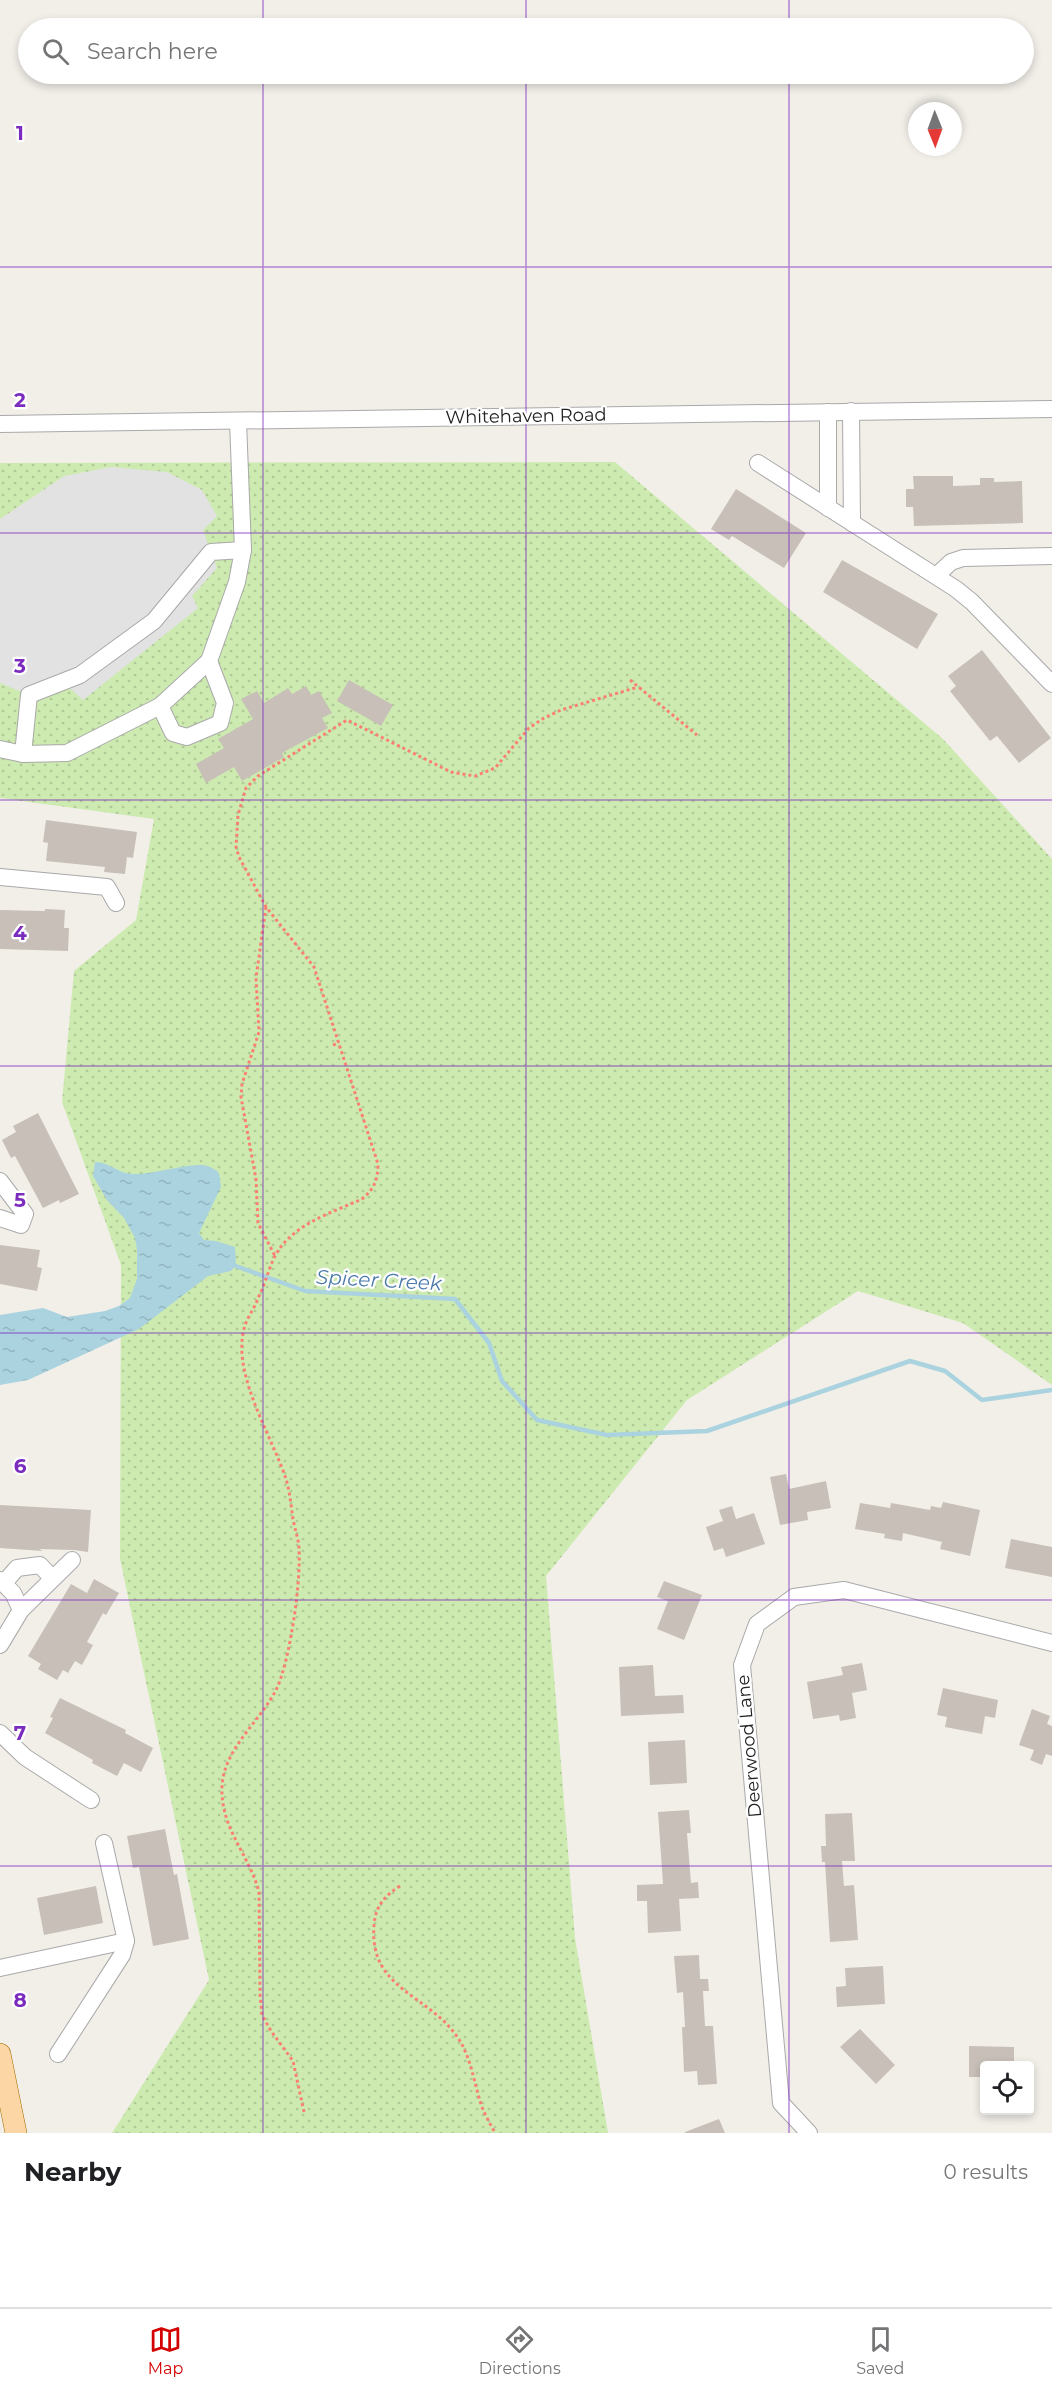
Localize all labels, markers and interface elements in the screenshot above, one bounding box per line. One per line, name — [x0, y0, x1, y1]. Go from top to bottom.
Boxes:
search box — [18, 18, 1034, 84]
icon: search — [39, 35, 72, 68]
text: Search here — [87, 38, 218, 65]
north arrow — [908, 102, 962, 156]
text: 1 — [16, 121, 24, 145]
text: 2 — [14, 388, 26, 412]
street label: Whitehaven Road — [445, 404, 607, 428]
text: 3 — [13, 654, 26, 678]
text: 4 — [13, 921, 27, 945]
text: 5 — [14, 1188, 26, 1212]
water label: Spicer Creek — [316, 1265, 444, 1295]
text: 6 — [14, 1454, 27, 1478]
street label: Deerwood Lane — [732, 1673, 766, 1818]
text: 7 — [14, 1721, 26, 1745]
text: 8 — [13, 1988, 27, 2012]
map controls — [980, 2061, 1034, 2115]
button: locate — [980, 2061, 1034, 2115]
text: Nearby — [24, 2156, 121, 2188]
text: 0 results — [943, 2160, 1028, 2184]
tab: Map — [148, 2323, 183, 2378]
tab: Directions — [479, 2323, 561, 2378]
tab: Saved — [856, 2323, 904, 2378]

